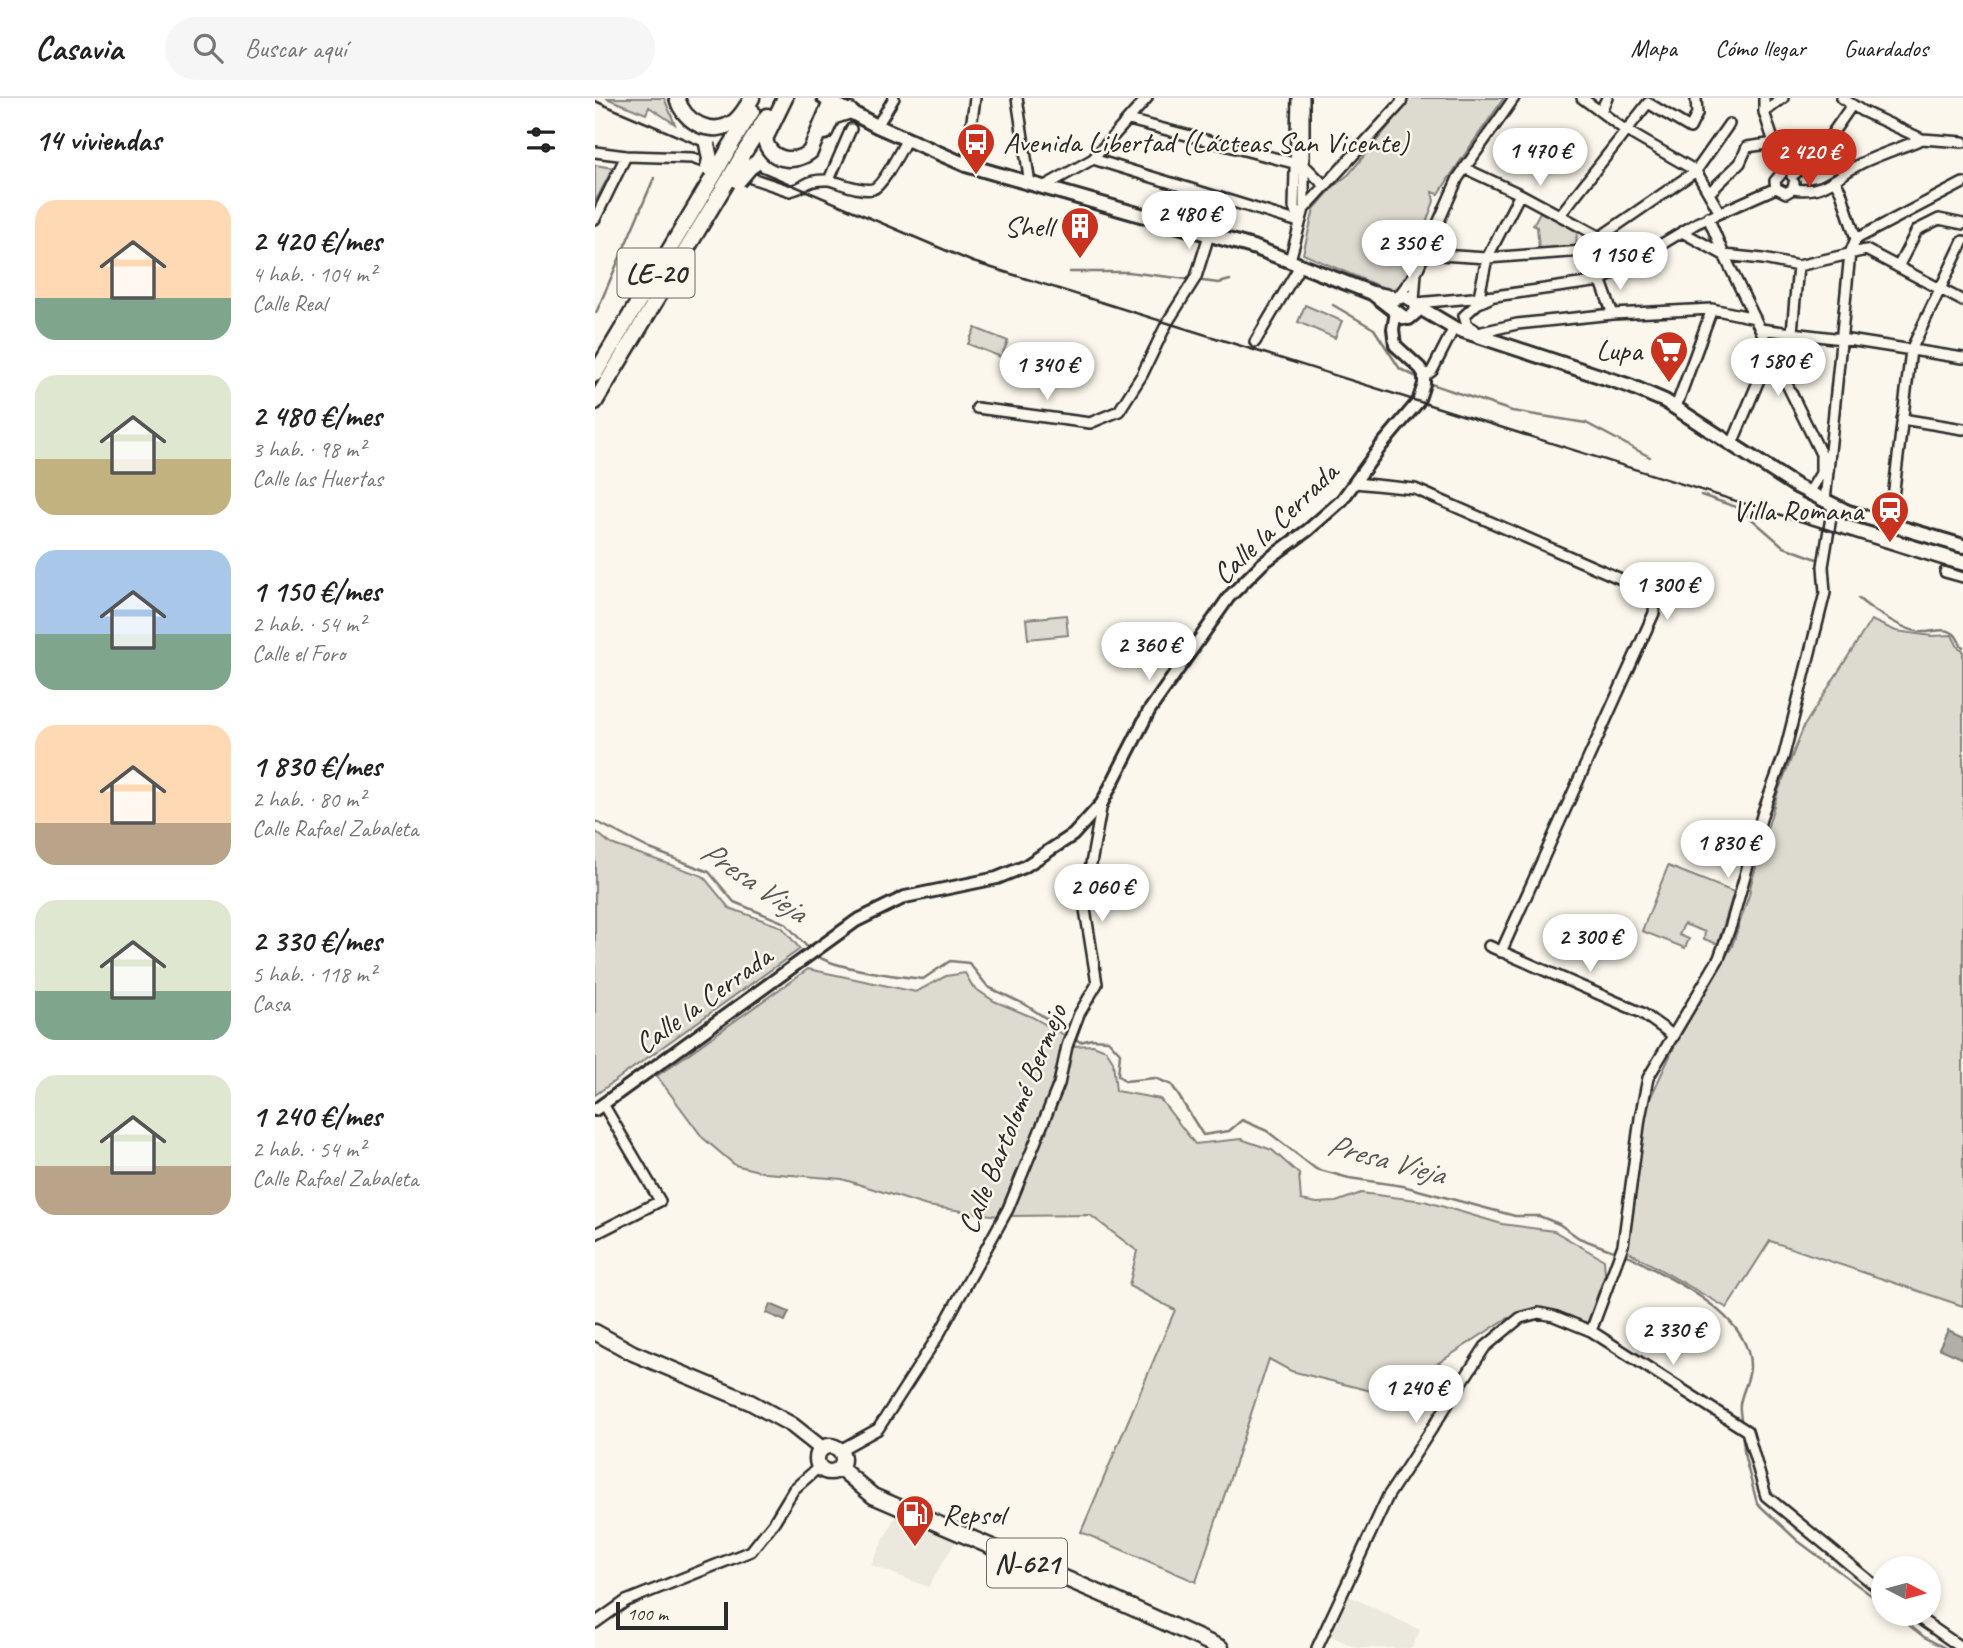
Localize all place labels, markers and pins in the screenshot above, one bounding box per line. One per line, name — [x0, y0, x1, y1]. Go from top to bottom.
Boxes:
bus stop icon: Avenida Libertad (Lácteas San Vicente) — [955, 121, 997, 176]
place label: Avenida Libertad (Lácteas San Vicente) — [1003, 123, 1411, 161]
pin: 1 470 € — [1475, 129, 1605, 188]
pin: 2 420 € — [1744, 130, 1874, 189]
pin: 2 480 € — [1124, 192, 1254, 251]
building icon: Shell — [1059, 205, 1101, 260]
place label: Shell — [1004, 207, 1058, 245]
pin: 2 350 € — [1344, 220, 1474, 280]
pin: 1 150 € — [1555, 232, 1685, 292]
supermarket icon: Lupa — [1648, 329, 1690, 384]
place label: Lupa — [1596, 331, 1644, 369]
pin: 1 580 € — [1713, 338, 1843, 398]
pin: 1 340 € — [982, 342, 1112, 402]
station icon: Villa Romana — [1869, 489, 1911, 544]
place label: Villa Romana — [1732, 491, 1865, 529]
pin: 1 300 € — [1602, 562, 1732, 622]
pin: 2 360 € — [1084, 622, 1214, 682]
pin: 1 830 € — [1663, 820, 1793, 880]
pin: 2 060 € — [1037, 864, 1167, 924]
pin: 2 300 € — [1525, 914, 1655, 974]
pin: 2 330 € — [1608, 1308, 1738, 1367]
pin: 1 240 € — [1351, 1366, 1481, 1425]
fuel station icon: Repsol — [894, 1493, 936, 1548]
place label: Repsol — [942, 1495, 1010, 1533]

